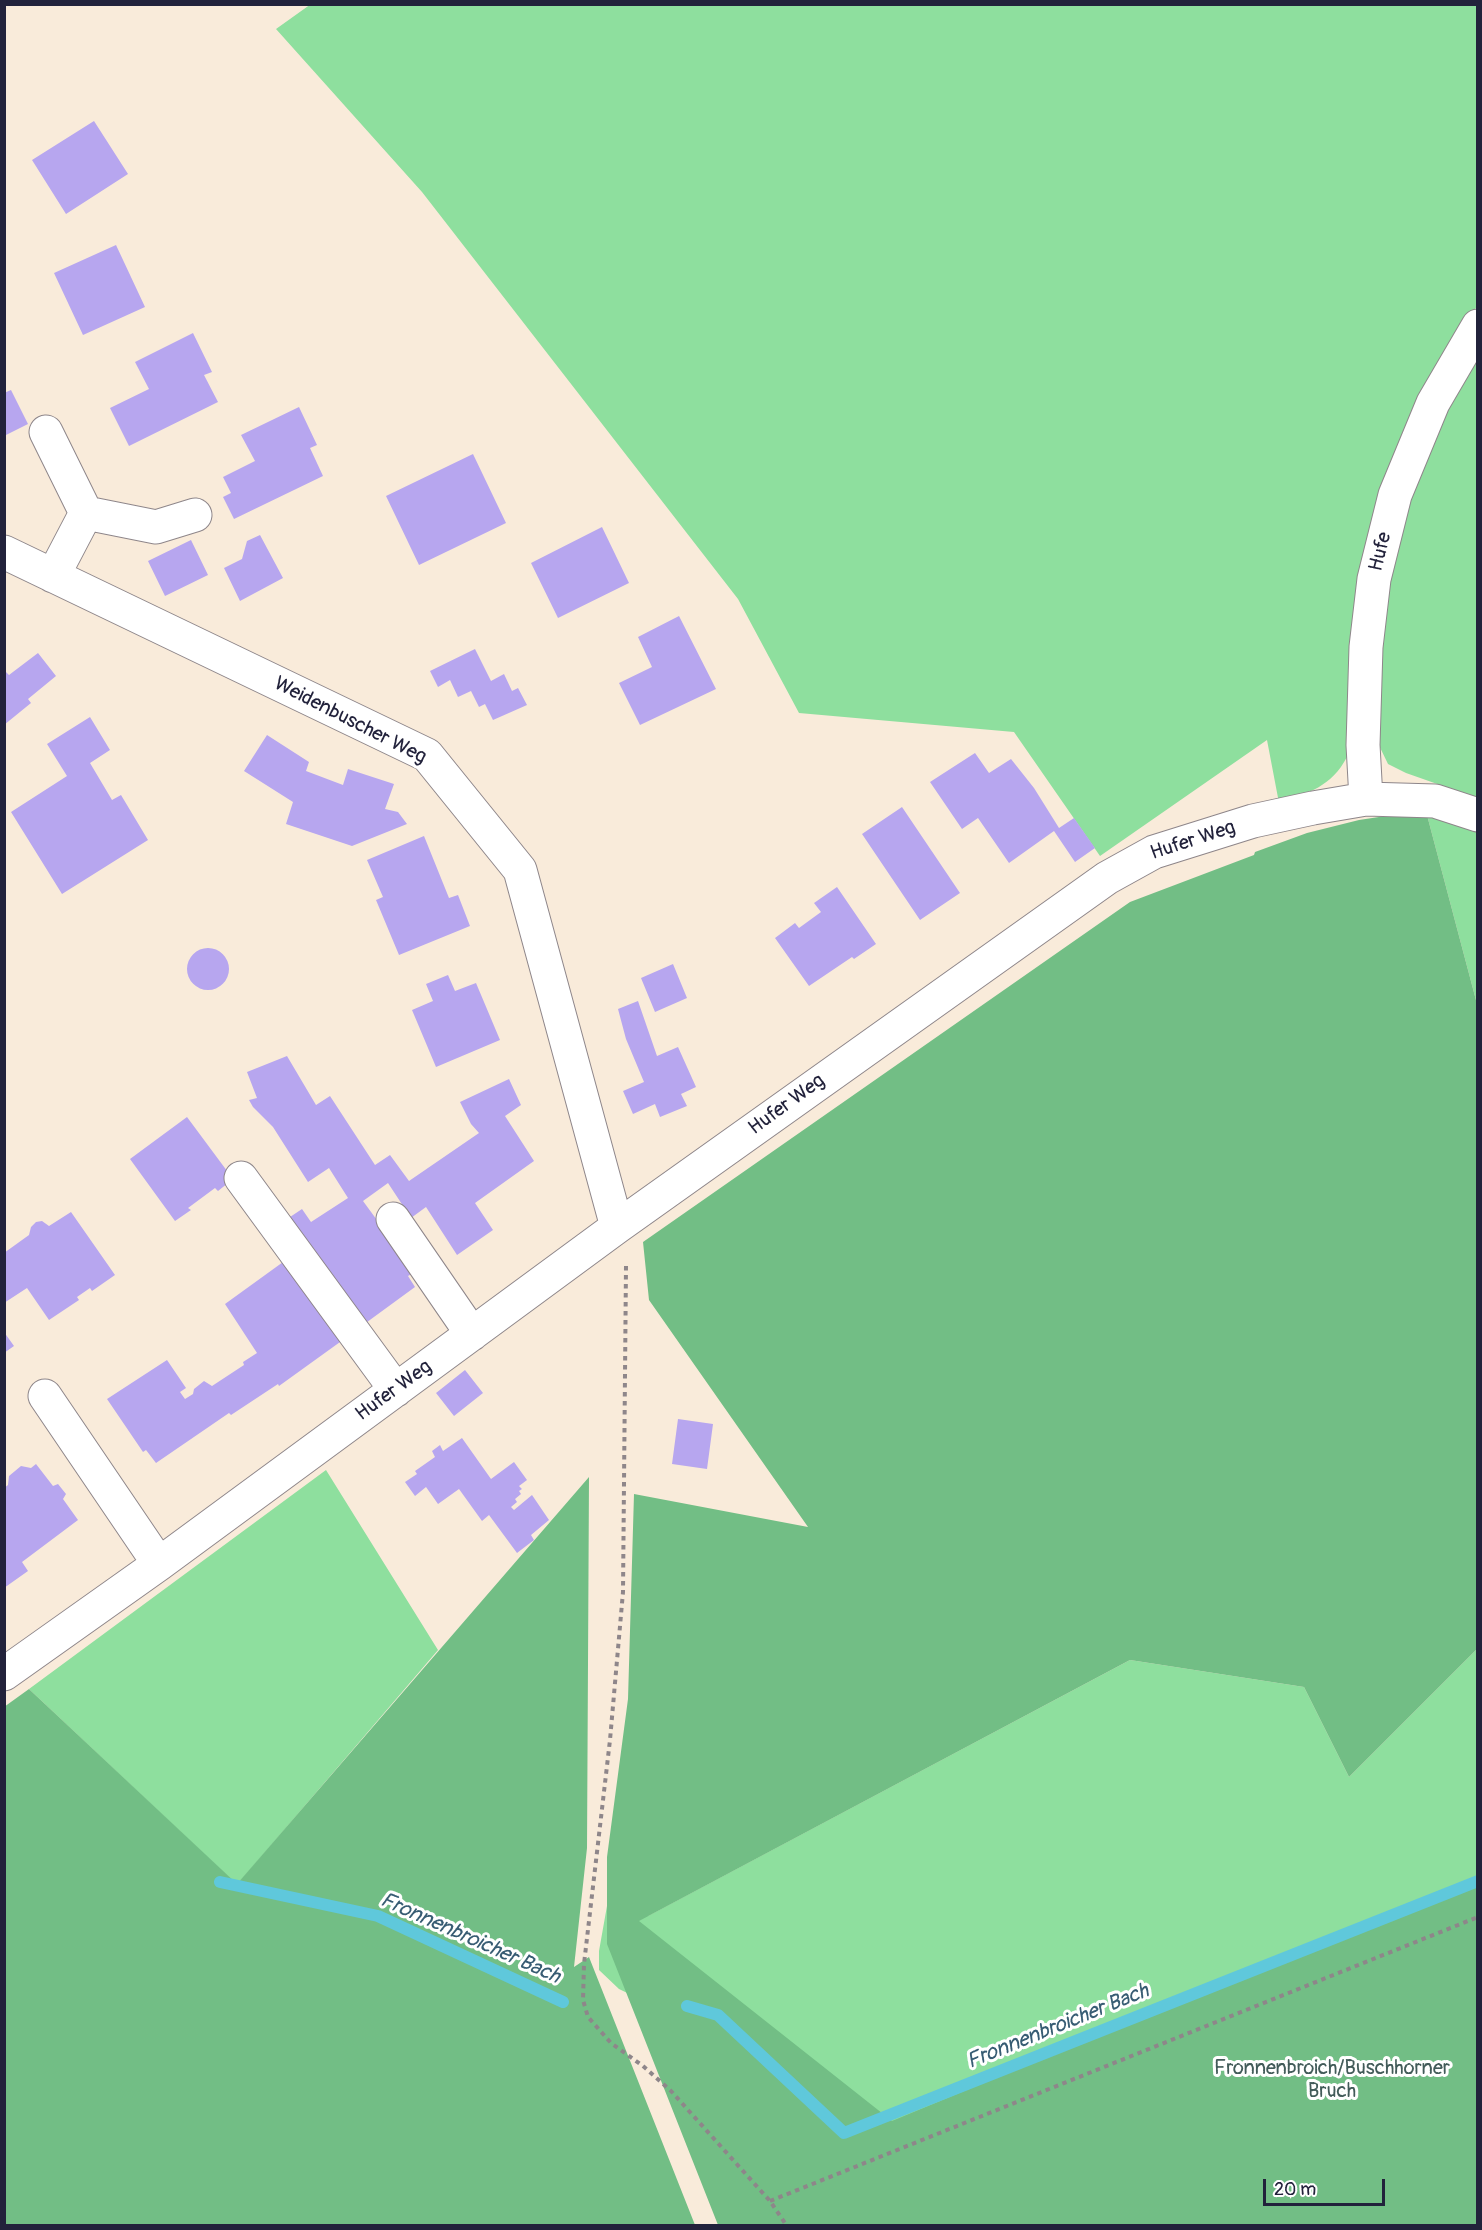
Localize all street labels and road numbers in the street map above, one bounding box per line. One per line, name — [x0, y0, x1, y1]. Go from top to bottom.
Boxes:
street label: Hufe — [1365, 530, 1397, 574]
street label: Weidenbuscher Weg — [270, 672, 430, 770]
street label: Hufer Weg — [1147, 816, 1239, 866]
street label: Hufer Weg — [744, 1069, 830, 1141]
street label: Hufer Weg — [351, 1355, 437, 1427]

